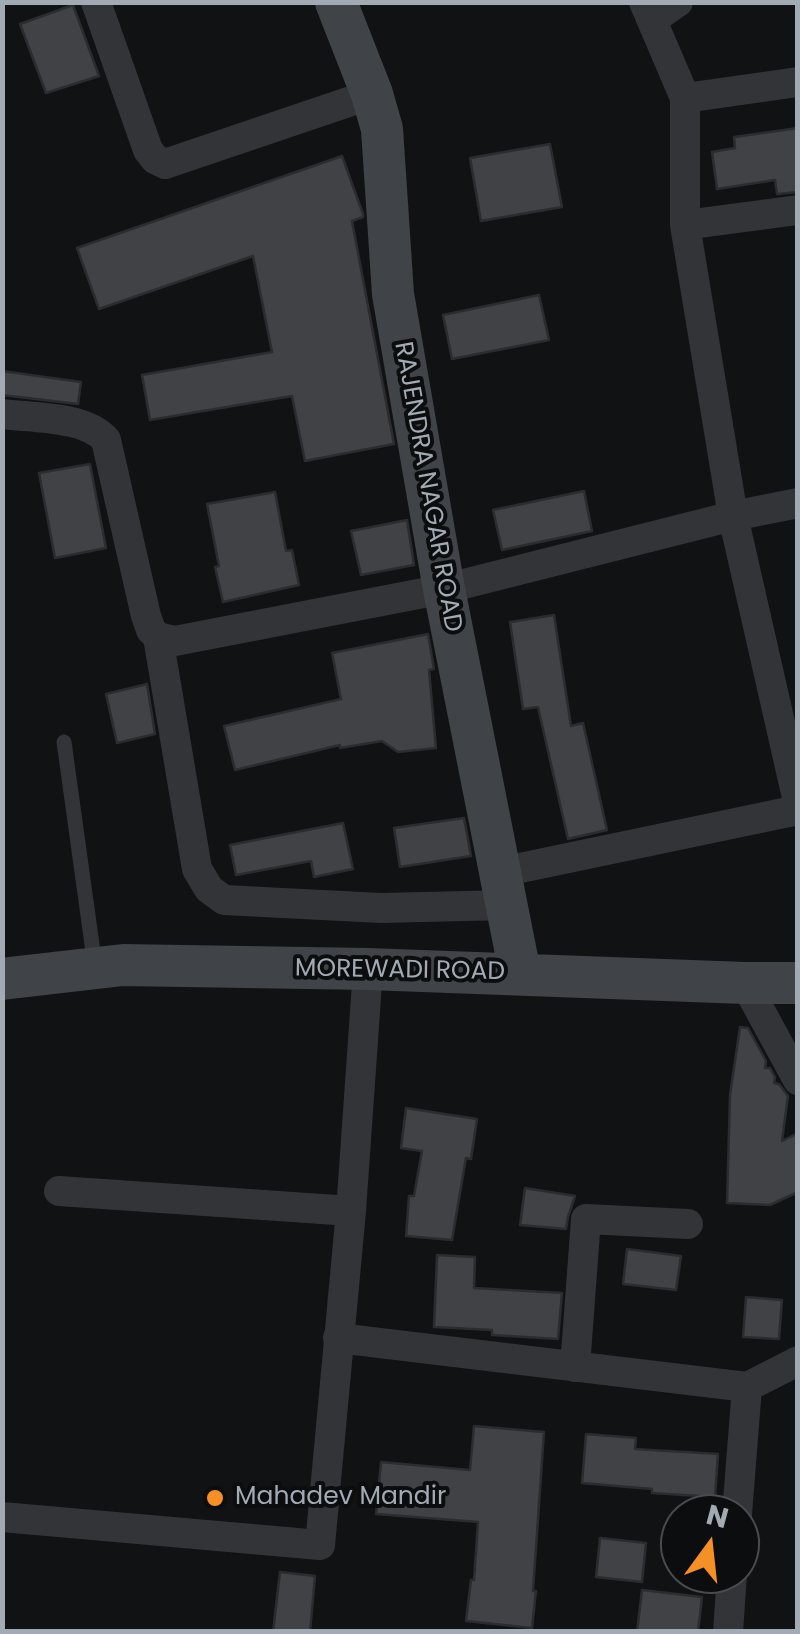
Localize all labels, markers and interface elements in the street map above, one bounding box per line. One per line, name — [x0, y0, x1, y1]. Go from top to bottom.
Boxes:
street label: RAJENDRA NAGAR ROAD — [387, 340, 467, 634]
street label: MOREWADI ROAD — [295, 954, 505, 988]
place label: Mahadev Mandir — [235, 1483, 446, 1513]
marker: Mahadev Mandir — [204, 1487, 226, 1509]
north arrow — [660, 1494, 760, 1594]
text: N — [702, 1495, 733, 1538]

